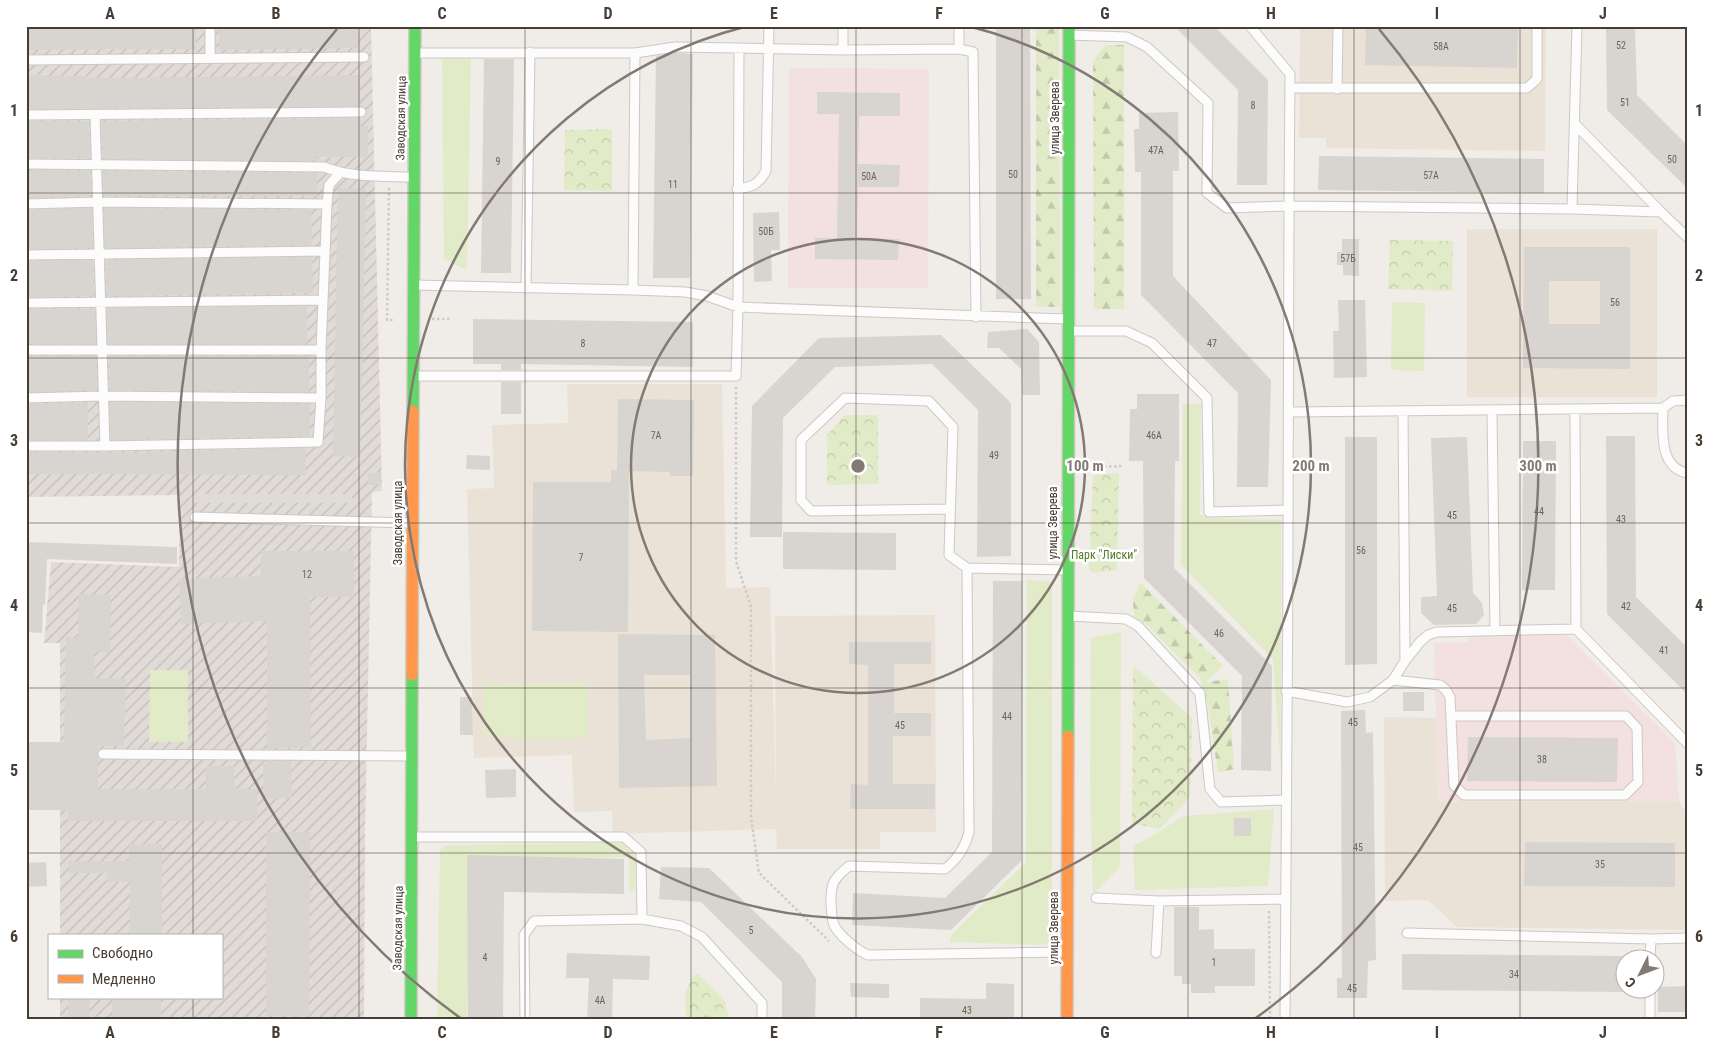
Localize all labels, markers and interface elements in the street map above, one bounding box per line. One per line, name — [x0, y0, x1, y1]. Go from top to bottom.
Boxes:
text: A — [105, 4, 115, 23]
text: B — [272, 4, 281, 23]
text: C — [437, 4, 447, 23]
text: D — [603, 4, 613, 23]
text: E — [770, 4, 778, 23]
text: F — [935, 4, 943, 23]
text: G — [1100, 4, 1110, 23]
text: H — [1266, 4, 1276, 23]
text: I — [1435, 4, 1439, 23]
text: J — [1599, 4, 1607, 23]
house number: 52 — [1616, 40, 1626, 51]
house number: 58А — [1433, 41, 1449, 52]
street label: Заводская улица — [393, 75, 409, 160]
street label: улица Зверева — [1048, 81, 1062, 155]
house number: 51 — [1620, 97, 1630, 108]
house number: 8 — [1251, 100, 1256, 111]
text: 1 — [10, 101, 18, 120]
text: 1 — [1695, 101, 1703, 120]
house number: 47А — [1148, 145, 1164, 156]
house number: 50 — [1667, 154, 1677, 165]
house number: 9 — [496, 156, 501, 167]
house number: 50 — [1008, 169, 1018, 180]
house number: 57А — [1423, 170, 1439, 181]
house number: 50А — [861, 171, 877, 182]
house number: 11 — [668, 179, 678, 190]
house number: 50Б — [758, 226, 774, 237]
house number: 57Б — [1340, 253, 1356, 264]
text: 2 — [10, 266, 18, 285]
text: 2 — [1695, 266, 1703, 285]
house number: 56 — [1610, 297, 1620, 308]
house number: 8 — [581, 338, 586, 349]
house number: 47 — [1207, 338, 1217, 349]
house number: 7А — [651, 430, 662, 441]
house number: 46А — [1146, 430, 1162, 441]
text: 3 — [10, 431, 18, 450]
text: 3 — [1695, 431, 1703, 450]
house number: 49 — [989, 450, 999, 461]
centre of rings — [849, 457, 867, 475]
text: 100 m — [1066, 457, 1104, 475]
text: 200 m — [1292, 457, 1330, 475]
text: 300 m — [1519, 457, 1557, 475]
street label: Заводская улица — [391, 480, 405, 565]
street label: улица Зверева — [1046, 486, 1060, 560]
house number: 44 — [1534, 506, 1544, 517]
house number: 45 — [1447, 510, 1457, 521]
house number: 43 — [1616, 514, 1626, 525]
house number: 56 — [1356, 545, 1366, 556]
park label: Парк "Лиски" — [1071, 548, 1137, 562]
house number: 7 — [579, 552, 584, 563]
house number: 12 — [302, 569, 312, 580]
text: 4 — [10, 596, 18, 615]
text: 4 — [1695, 596, 1703, 615]
house number: 42 — [1621, 601, 1631, 612]
house number: 45 — [1447, 603, 1457, 614]
house number: 46 — [1214, 628, 1224, 639]
house number: 41 — [1659, 645, 1669, 656]
house number: 44 — [1002, 711, 1012, 722]
house number: 45 — [1348, 717, 1358, 728]
house number: 45 — [895, 720, 905, 731]
house number: 38 — [1537, 754, 1547, 765]
text: 5 — [10, 761, 18, 780]
text: 5 — [1695, 761, 1703, 780]
house number: 45 — [1353, 842, 1363, 853]
house number: 35 — [1595, 859, 1605, 870]
street label: Заводская улица — [390, 885, 406, 970]
street label: улица Зверева — [1047, 891, 1061, 965]
house number: 5 — [749, 925, 754, 936]
text: 6 — [10, 927, 18, 946]
text: 6 — [1695, 927, 1703, 946]
legend — [48, 934, 222, 998]
text: Свободно — [92, 944, 153, 962]
north arrow — [1616, 948, 1666, 998]
house number: 4 — [483, 952, 488, 963]
house number: 1 — [1212, 957, 1216, 968]
house number: 34 — [1509, 969, 1519, 980]
text: Медленно — [92, 970, 156, 988]
text: С — [1622, 974, 1639, 991]
house number: 45 — [1347, 983, 1357, 994]
house number: 4А — [595, 995, 606, 1006]
house number: 43 — [962, 1005, 972, 1016]
text: A — [105, 1023, 115, 1042]
text: B — [272, 1023, 281, 1042]
text: C — [437, 1023, 447, 1042]
text: D — [603, 1023, 613, 1042]
text: E — [770, 1023, 778, 1042]
text: F — [935, 1023, 943, 1042]
text: G — [1100, 1023, 1110, 1042]
text: H — [1266, 1023, 1276, 1042]
text: I — [1435, 1023, 1439, 1042]
text: J — [1599, 1023, 1607, 1042]

